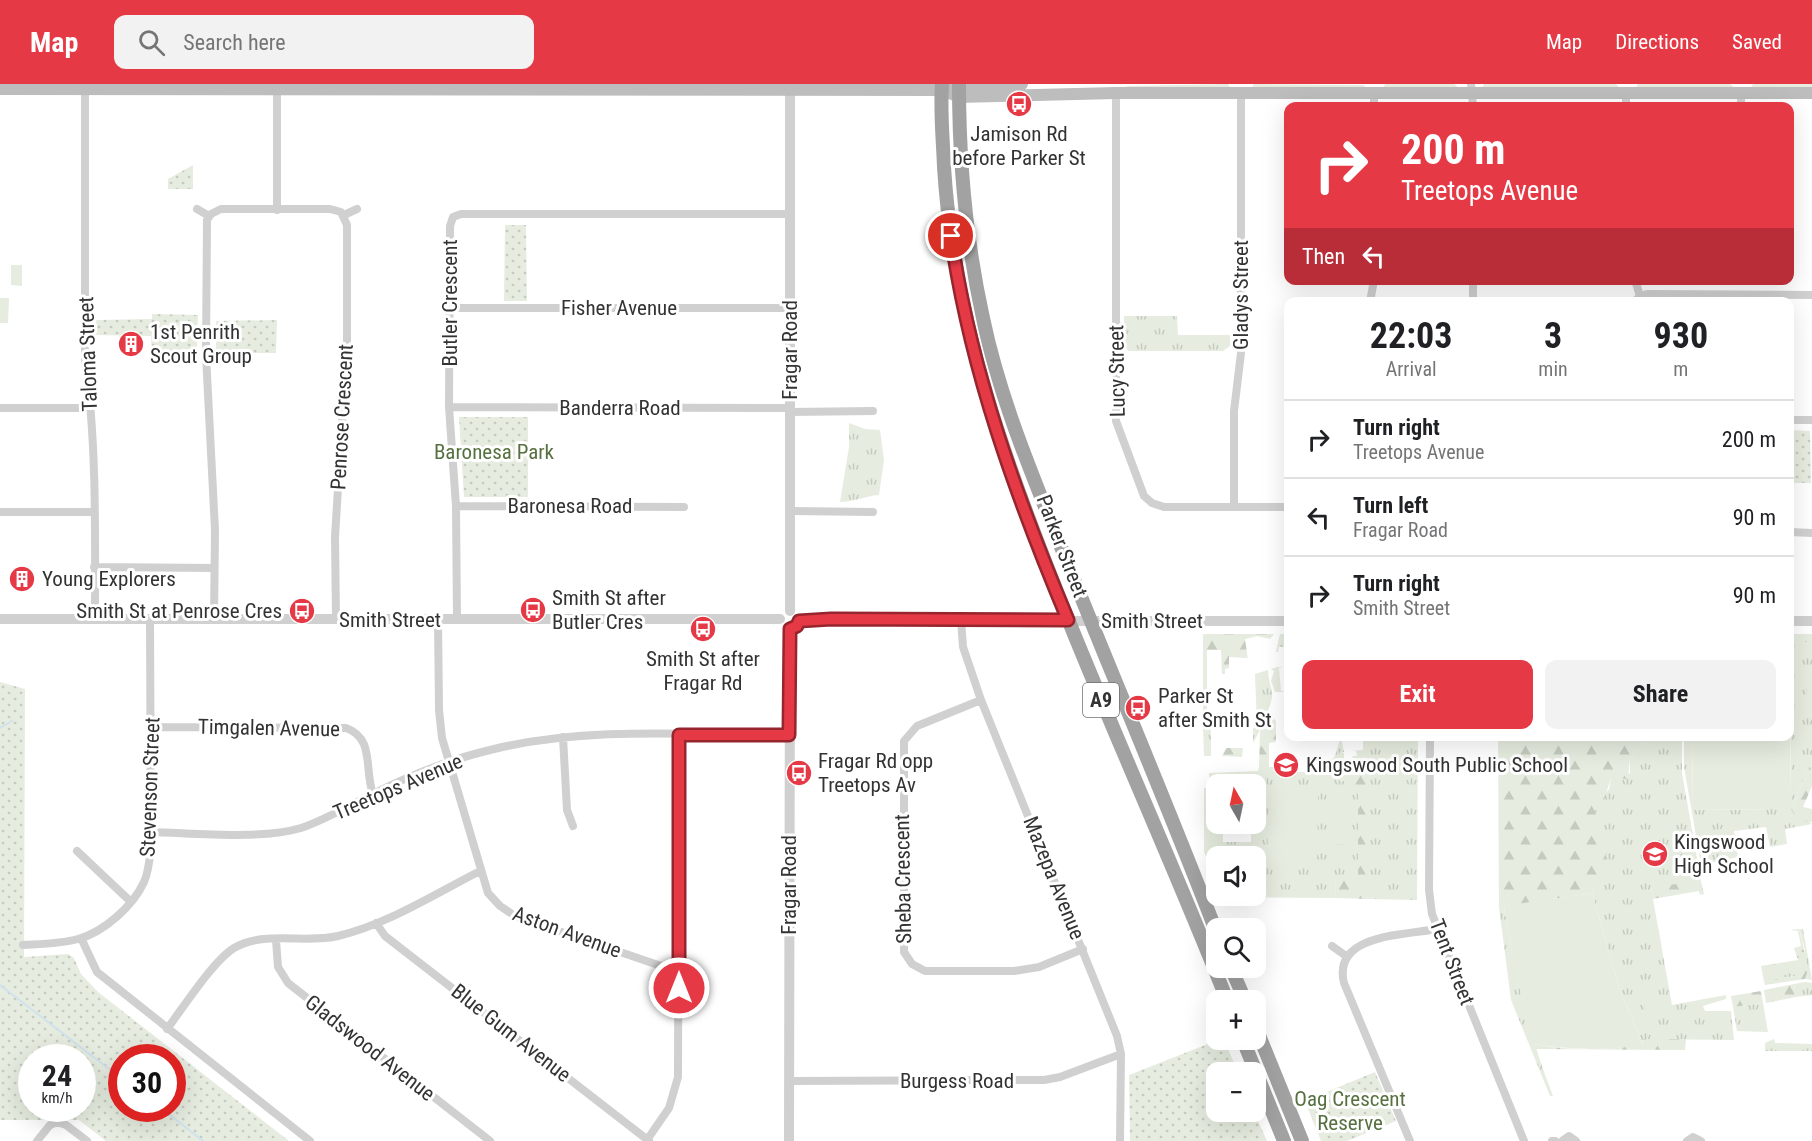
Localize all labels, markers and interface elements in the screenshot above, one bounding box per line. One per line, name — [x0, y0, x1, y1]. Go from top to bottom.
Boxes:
search box — [114, 15, 534, 69]
text: Map — [30, 26, 78, 59]
icon: search — [135, 26, 168, 59]
text: Search here — [183, 30, 286, 55]
text: Map — [1546, 30, 1582, 54]
text: Directions — [1615, 30, 1699, 54]
text: Saved — [1732, 30, 1782, 54]
bus stop icon: Jamison Rd before Parker St — [1004, 89, 1034, 119]
place label: Jamison Rd before Parker St — [952, 122, 1086, 170]
text: 200 m — [1401, 125, 1506, 174]
icon: right — [1302, 126, 1380, 204]
text: Treetops Avenue — [1401, 175, 1578, 207]
pin — [925, 210, 976, 261]
icon: arrive — [934, 219, 967, 252]
street label: Butler Crescent — [438, 239, 462, 367]
street label: Gladys Street — [1229, 240, 1253, 350]
icon: left — [1357, 240, 1390, 273]
text: Then — [1302, 244, 1345, 269]
street label: Taloma Street — [74, 296, 102, 412]
street label: Fisher Avenue — [561, 296, 677, 320]
street label: Fragar Road — [778, 300, 802, 400]
text: 22:03 — [1370, 315, 1452, 357]
text: 3 — [1544, 315, 1562, 357]
text: 930 — [1654, 315, 1708, 357]
place label: 1st Penrith Scout Group — [150, 320, 252, 368]
street label: Lucy Street — [1104, 325, 1130, 417]
building icon: 1st Penrith Scout Group — [116, 329, 146, 359]
street label: Penrose Crescent — [326, 343, 358, 491]
text: Arrival — [1386, 357, 1437, 381]
text: min — [1538, 357, 1568, 381]
text: m — [1673, 357, 1688, 381]
street label: Banderra Road — [559, 396, 681, 420]
text: Turn right — [1353, 415, 1440, 440]
icon: right — [1302, 423, 1335, 456]
text: 200 m — [1722, 427, 1776, 452]
park label: Baronesa Park — [434, 440, 555, 464]
text: Treetops Avenue — [1353, 440, 1484, 464]
street label: Parker Street — [1032, 492, 1092, 600]
text: Turn left — [1353, 493, 1428, 518]
street label: Baronesa Road — [508, 494, 632, 518]
icon: left — [1302, 501, 1335, 534]
text: 90 m — [1733, 505, 1776, 530]
text: Fragar Road — [1353, 518, 1448, 542]
building icon: Young Explorers — [7, 564, 37, 594]
place label: Young Explorers — [42, 567, 176, 591]
text: Turn right — [1353, 571, 1440, 596]
icon: right — [1302, 579, 1335, 612]
text: 90 m — [1733, 583, 1776, 608]
place label: Smith St after Butler Cres — [552, 586, 666, 634]
bus stop icon: Smith St after Butler Cres — [518, 595, 548, 625]
bus stop icon: Smith St at Penrose Cres — [287, 596, 317, 626]
text: Smith Street — [1353, 596, 1450, 620]
place label: Smith St at Penrose Cres — [76, 599, 282, 623]
street label: Smith Street — [339, 608, 441, 632]
street label: Smith Street — [1101, 609, 1203, 633]
bus stop icon: Smith St after Fragar Rd — [688, 614, 718, 644]
place label: Smith St after Fragar Rd — [646, 647, 760, 695]
button: Exit — [1302, 660, 1533, 729]
button: Share — [1545, 660, 1776, 729]
road number: A9 — [1083, 683, 1119, 717]
place label: Parker St after Smith St — [1158, 684, 1272, 732]
bus stop icon: Parker St after Smith St — [1123, 693, 1153, 723]
street label: Timgalen Avenue — [198, 715, 340, 741]
street label: Stevenson Street — [136, 717, 164, 857]
street label: Treetops Avenue — [330, 749, 466, 825]
place label: Fragar Rd opp Treetops Av — [818, 749, 933, 797]
school or university icon: Kingswood South Public School — [1271, 750, 1301, 780]
place label: Kingswood South Public School — [1306, 753, 1568, 777]
bus stop icon: Fragar Rd opp Treetops Av — [784, 758, 814, 788]
north arrow — [1206, 774, 1266, 834]
map controls — [1206, 774, 1266, 1122]
street label: Mazepa Avenue — [1018, 813, 1090, 943]
street label: Sheba Crescent — [890, 814, 916, 944]
place label: Kingswood High School — [1674, 830, 1774, 878]
street label: Fragar Road — [777, 835, 801, 935]
school or university icon: Kingswood High School — [1640, 839, 1670, 869]
button: sound — [1206, 846, 1266, 906]
street label: Aston Avenue — [509, 901, 625, 963]
street label: Tent Street — [1425, 916, 1479, 1008]
button: search — [1206, 918, 1266, 978]
position arrow — [647, 956, 711, 1020]
street label: Blue Gum Avenue — [447, 979, 576, 1087]
street label: Gladswood Avenue — [300, 990, 440, 1106]
button: + — [1206, 990, 1266, 1050]
speed limit sign: 30 — [108, 1044, 186, 1122]
text: 24 — [42, 1058, 72, 1093]
button: − — [1206, 1062, 1266, 1122]
street label: Burgess Road — [900, 1069, 1014, 1093]
park label: Oag Crescent Reserve — [1294, 1087, 1406, 1135]
text: km/h — [42, 1089, 72, 1107]

